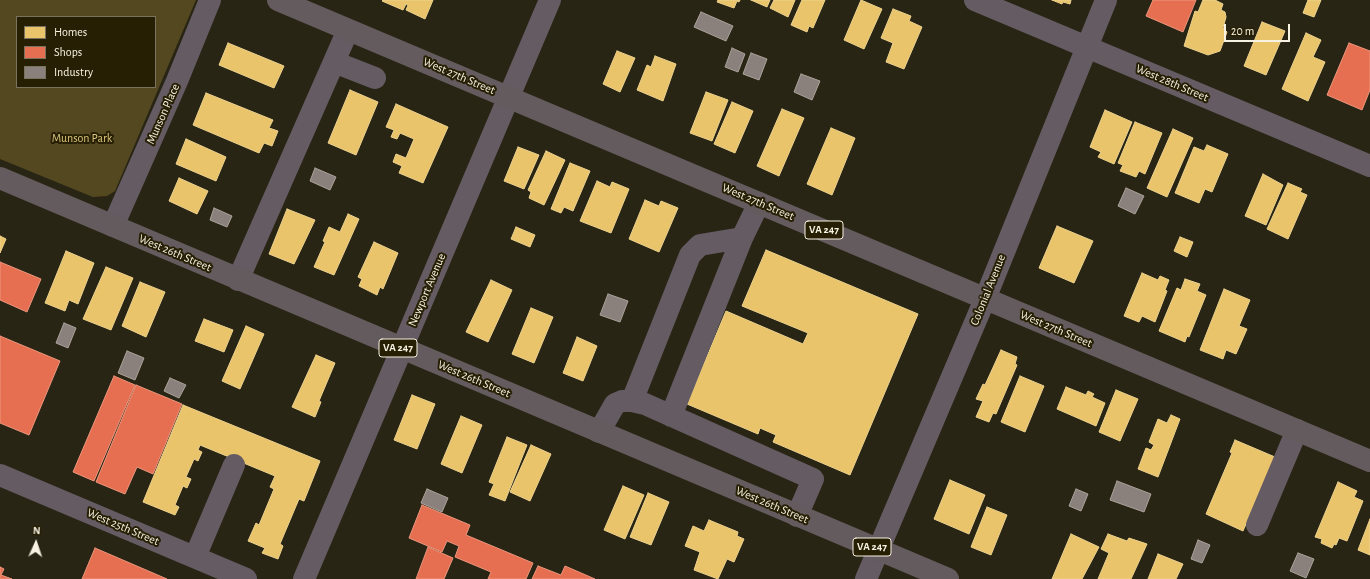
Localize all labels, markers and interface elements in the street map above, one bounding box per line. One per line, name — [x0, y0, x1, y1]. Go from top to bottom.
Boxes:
legend — [16, 16, 156, 88]
scale bar — [1226, 16, 1292, 42]
text: 20 m — [1231, 25, 1254, 37]
text: Homes — [54, 26, 87, 38]
text: Shops — [54, 46, 82, 58]
street label: West 27th Street — [421, 54, 497, 98]
street label: West 28th Street — [1134, 61, 1210, 105]
text: Industry — [54, 66, 93, 78]
street label: Munson Place — [143, 82, 183, 146]
park label: Munson Park — [52, 131, 112, 145]
street label: West 27th Street — [720, 180, 796, 224]
road number: VA 247 — [805, 221, 843, 239]
street label: West 26th Street — [137, 231, 213, 275]
street label: Newport Avenue — [405, 251, 449, 329]
street label: Colonial Avenue — [967, 252, 1009, 328]
street label: West 27th Street — [1018, 307, 1094, 351]
road number: VA 247 — [379, 339, 417, 357]
street label: West 26th Street — [436, 357, 512, 401]
street label: West 26th Street — [734, 483, 810, 527]
street label: West 25th Street — [85, 505, 161, 549]
north arrow — [16, 523, 56, 563]
text: N — [33, 525, 41, 536]
road number: VA 247 — [853, 538, 891, 556]

